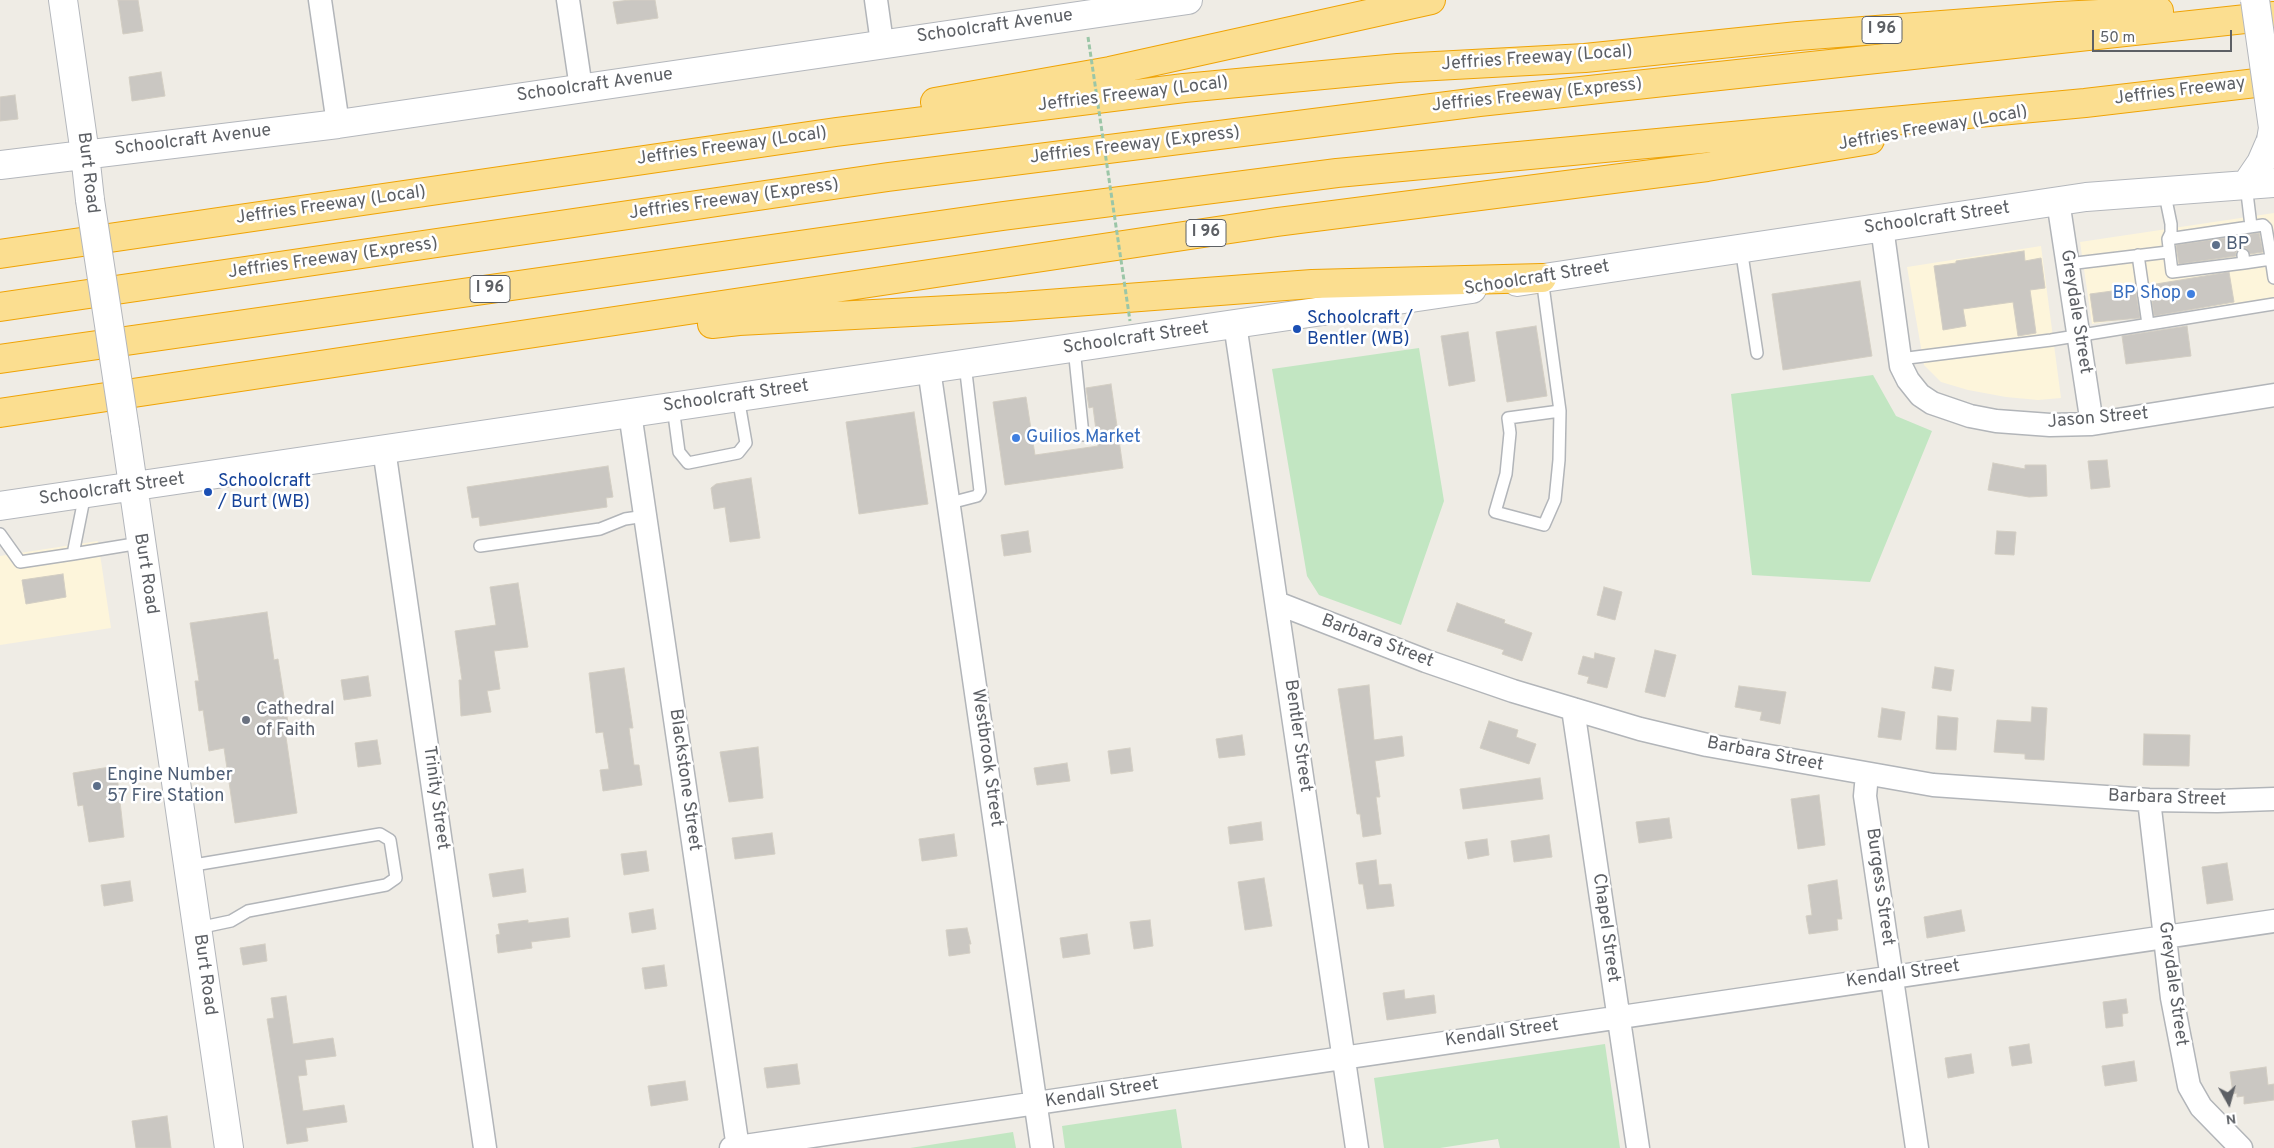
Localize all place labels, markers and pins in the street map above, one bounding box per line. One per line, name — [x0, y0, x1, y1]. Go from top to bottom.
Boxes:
place label: BP — [2226, 234, 2249, 256]
marker: BP — [2210, 239, 2222, 251]
place label: BP Shop — [2112, 283, 2181, 305]
marker: BP Shop — [2185, 288, 2197, 300]
place label: Schoolcraft / Bentler (WB) — [1307, 308, 1413, 350]
marker: Schoolcraft / Bentler (WB) — [1291, 323, 1303, 335]
place label: Guilios Market — [1026, 427, 1141, 449]
marker: Guilios Market — [1010, 432, 1022, 444]
place label: Schoolcraft / Burt (WB) — [218, 471, 311, 514]
marker: Schoolcraft / Burt (WB) — [202, 486, 214, 498]
place label: Cathedral of Faith — [256, 699, 335, 742]
marker: Cathedral of Faith — [240, 714, 252, 726]
place label: Engine Number 57 Fire Station — [107, 765, 233, 808]
marker: Engine Number 57 Fire Station — [91, 780, 103, 792]

